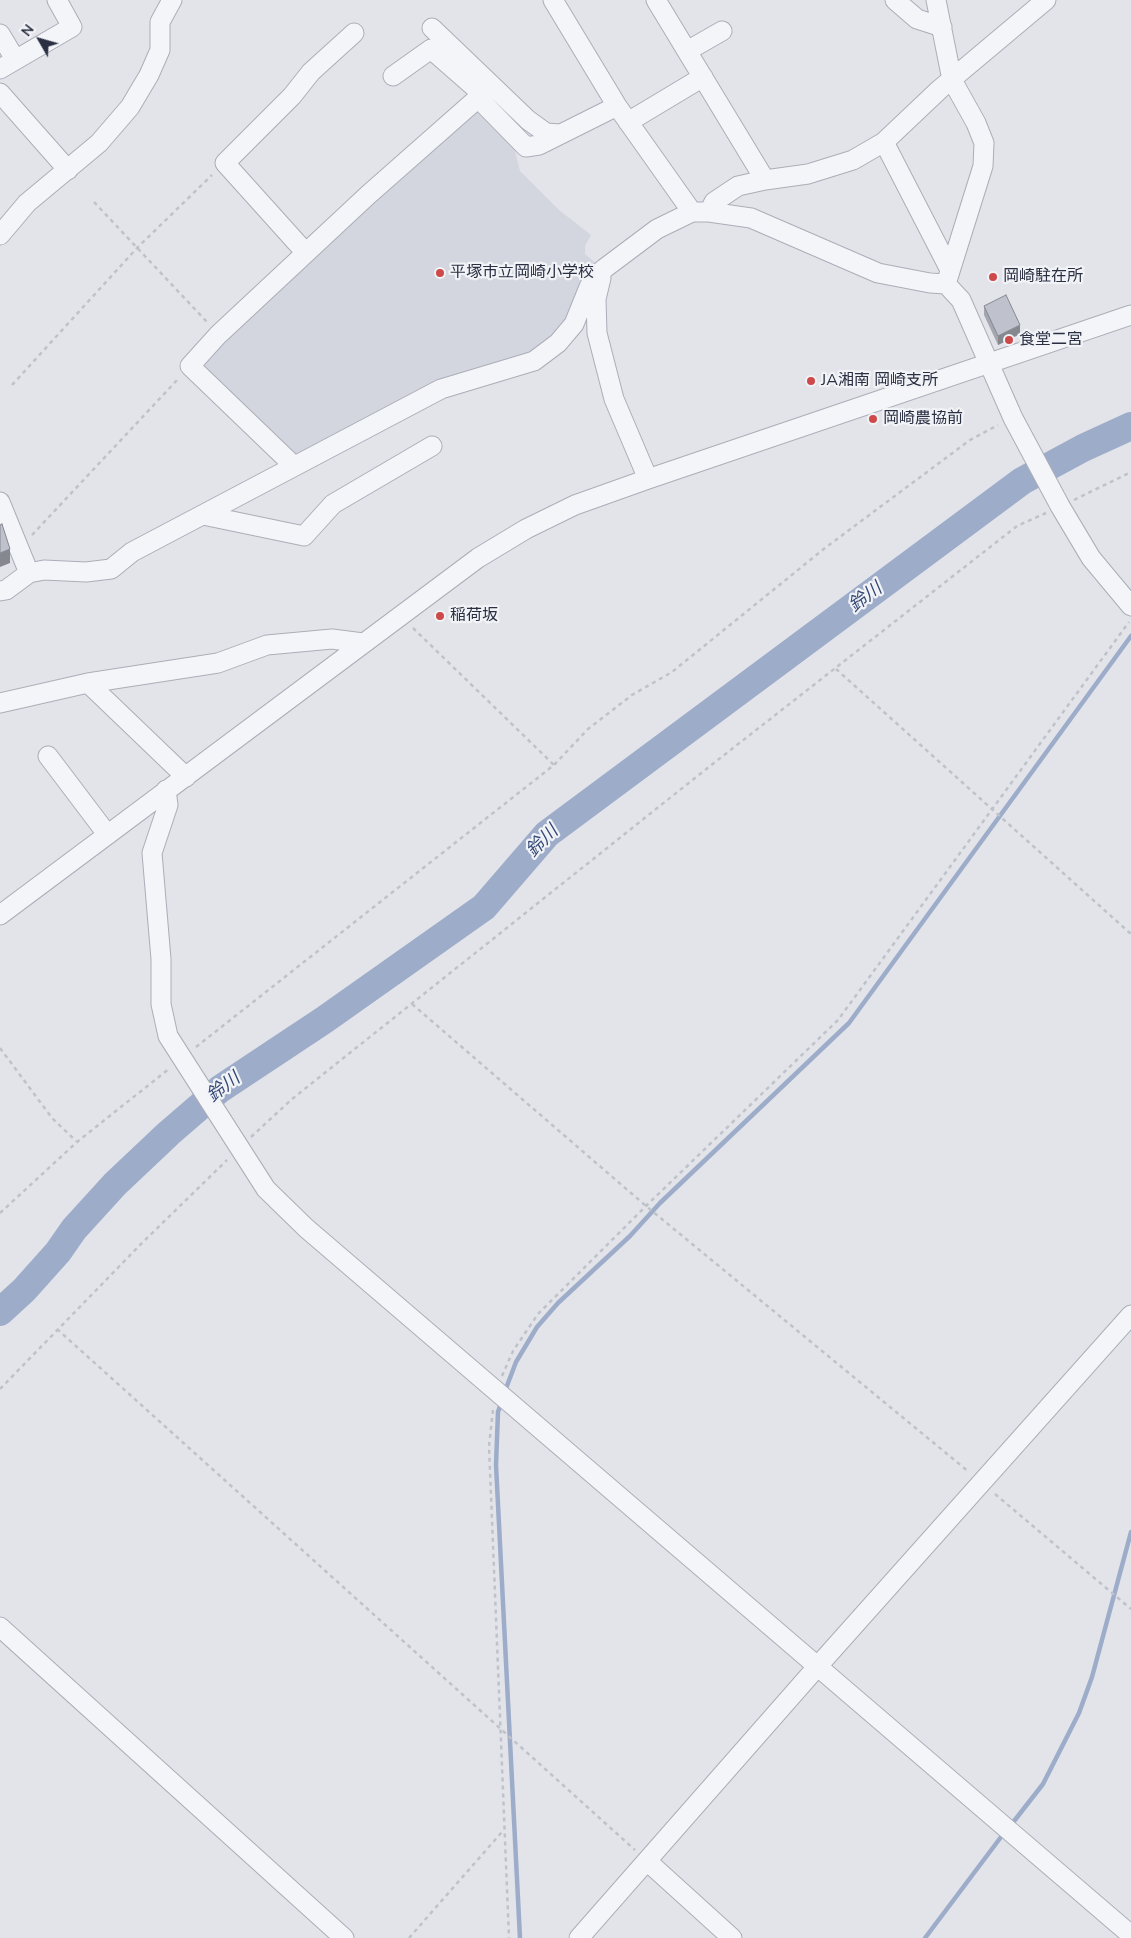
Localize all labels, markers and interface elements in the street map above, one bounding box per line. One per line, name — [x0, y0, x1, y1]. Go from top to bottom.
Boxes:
north arrow — [15, 15, 65, 65]
text: N — [17, 20, 38, 40]
place label: 平塚市立岡崎小学校 — [450, 263, 594, 283]
marker: 平塚市立岡崎小学校 — [434, 267, 446, 279]
place label: 岡崎駐在所 — [1003, 267, 1083, 287]
marker: 岡崎駐在所 — [987, 271, 999, 283]
place label: 食堂二宮 — [1019, 330, 1083, 350]
marker: 食堂二宮 — [1003, 334, 1015, 346]
place label: JA湘南 岡崎支所 — [821, 371, 938, 391]
marker: JA湘南 岡崎支所 — [805, 375, 817, 387]
place label: 岡崎農協前 — [883, 409, 963, 429]
marker: 岡崎農協前 — [867, 413, 879, 425]
water label: 鈴川 — [845, 579, 887, 617]
place label: 稲荷坂 — [450, 606, 498, 626]
marker: 稲荷坂 — [434, 610, 446, 622]
water label: 鈴川 — [523, 822, 563, 862]
water label: 鈴川 — [203, 1068, 245, 1108]

